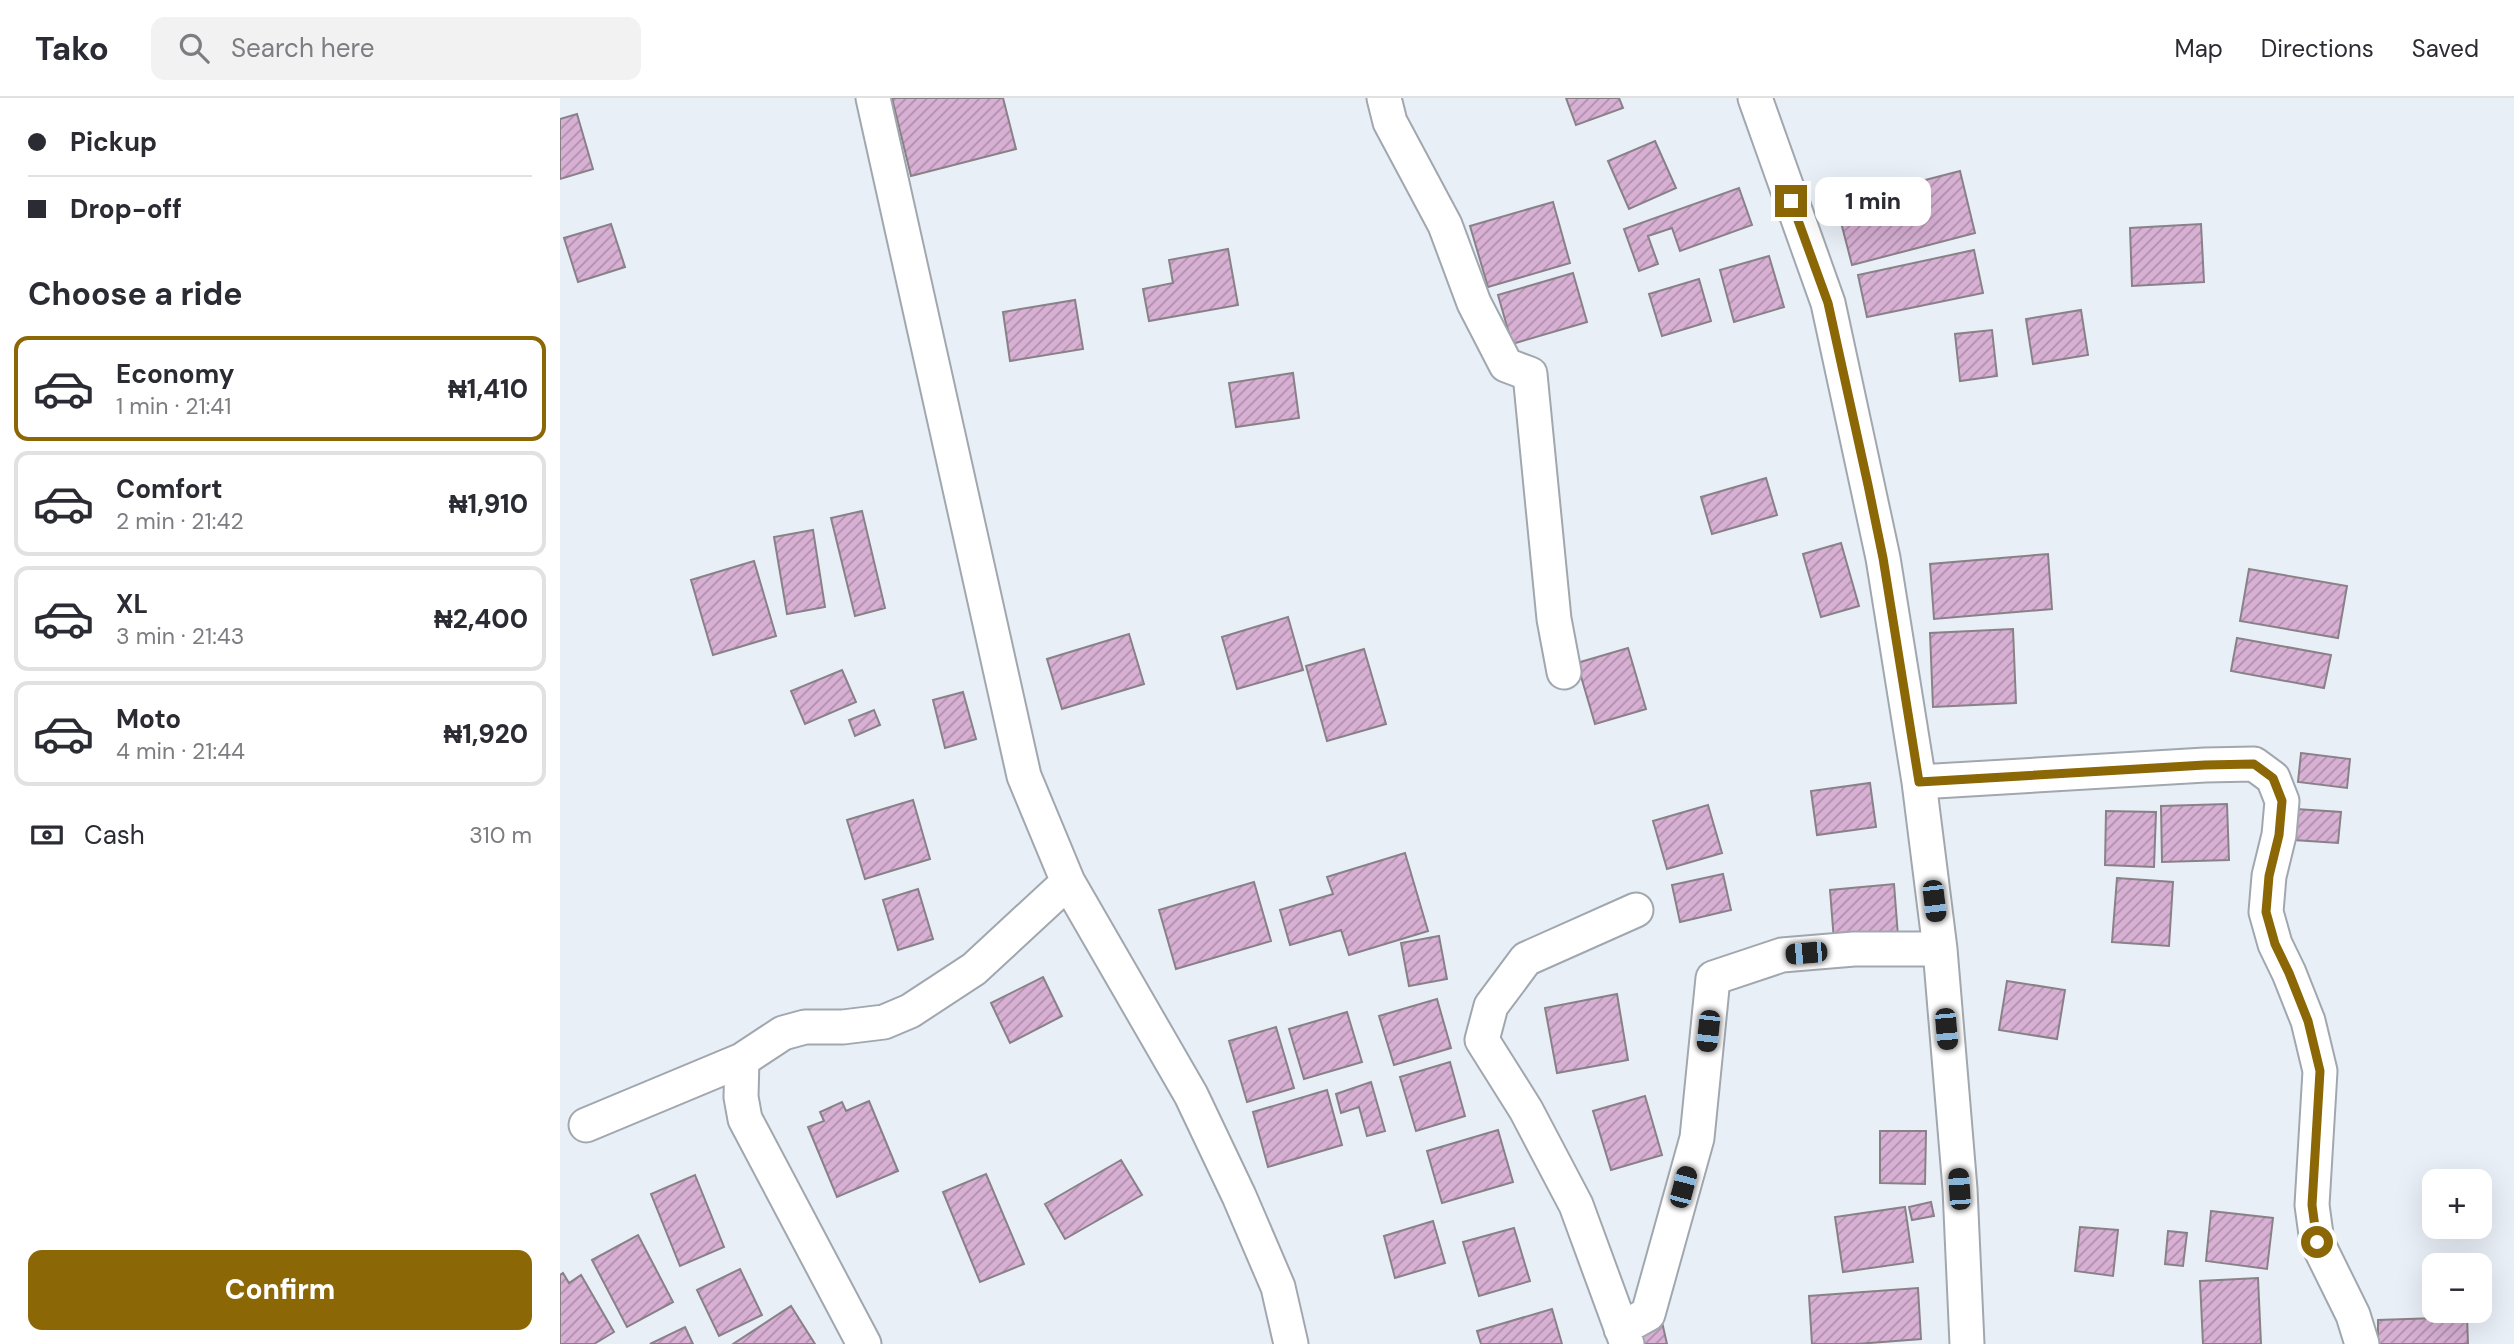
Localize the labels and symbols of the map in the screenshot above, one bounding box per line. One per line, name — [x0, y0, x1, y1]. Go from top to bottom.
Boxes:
callout: 1 min — [1816, 176, 1931, 226]
route end — [1775, 185, 1807, 217]
car — [1922, 879, 1947, 923]
car — [1785, 941, 1828, 965]
car — [1934, 1007, 1959, 1051]
car — [1696, 1009, 1721, 1053]
car — [1668, 1164, 1699, 1210]
car — [1948, 1167, 1971, 1211]
route start — [2301, 1226, 2333, 1258]

